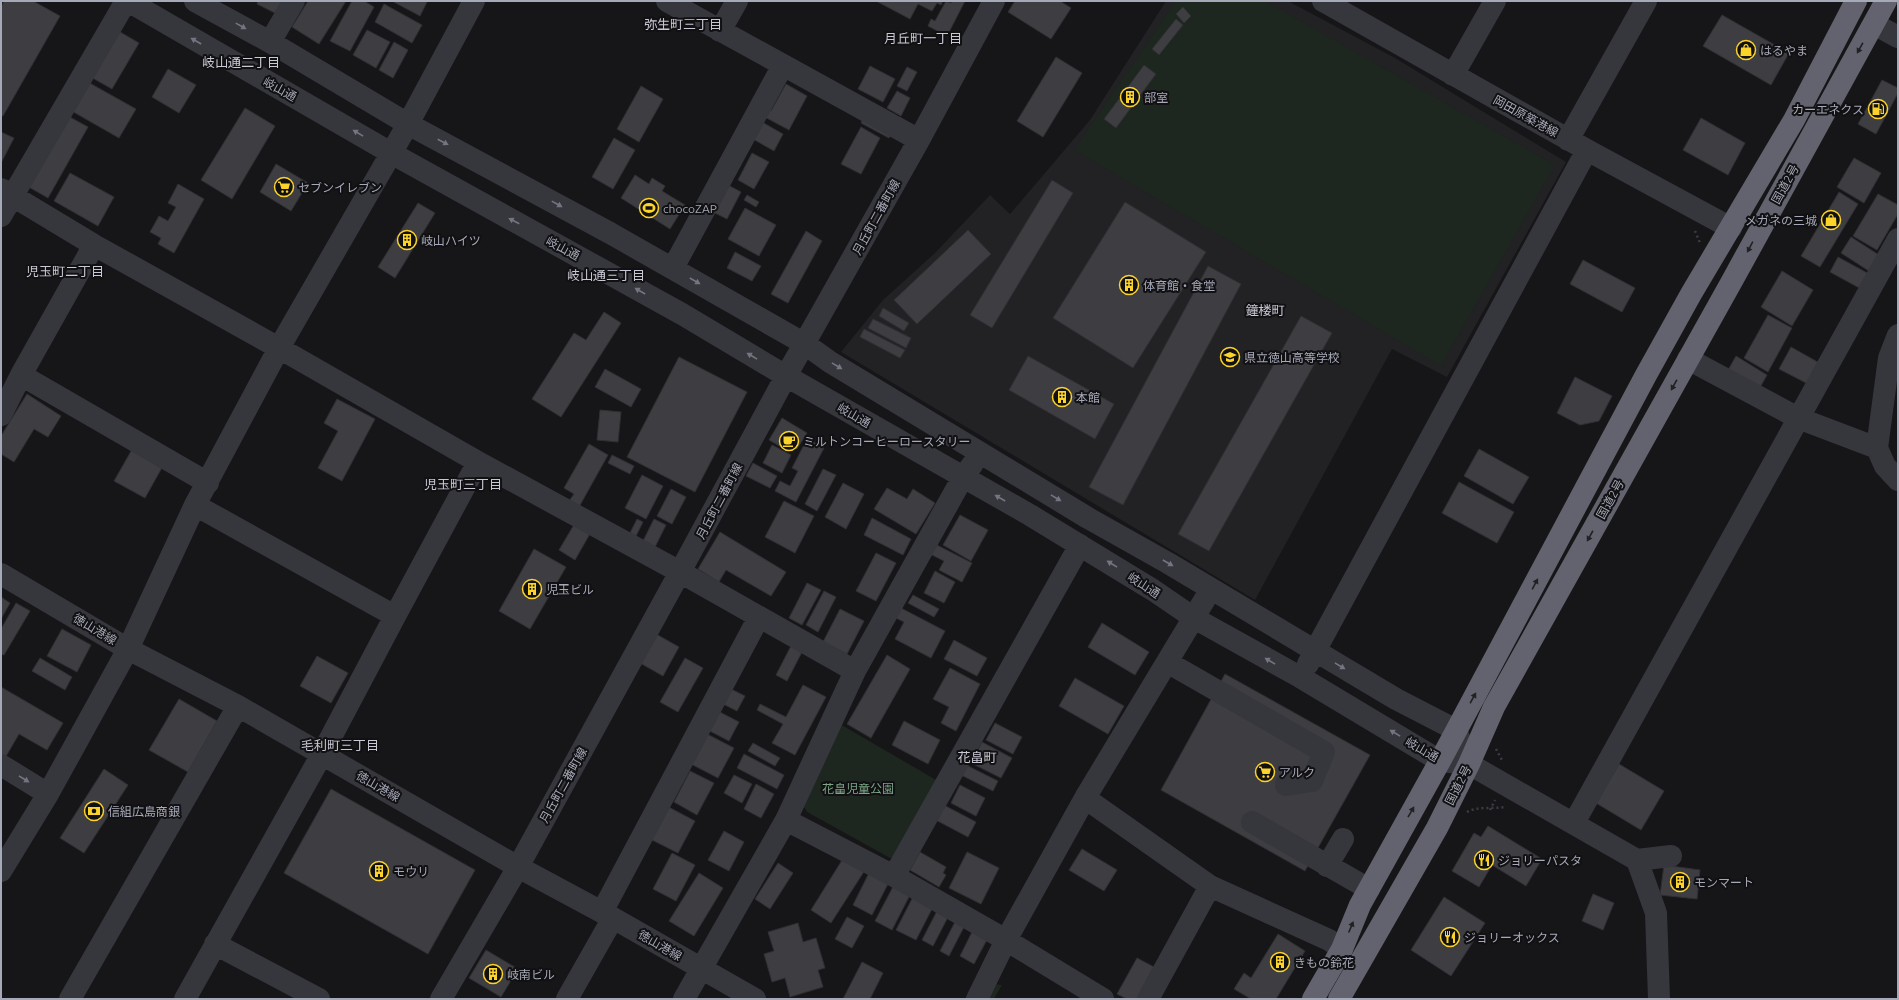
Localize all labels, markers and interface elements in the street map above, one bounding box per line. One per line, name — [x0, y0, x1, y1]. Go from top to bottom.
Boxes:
district label: 弥生町三丁目 — [644, 17, 722, 31]
one-way arrow — [235, 23, 247, 30]
district label: 月丘町一丁目 — [884, 31, 962, 45]
one-way arrow — [190, 38, 202, 45]
shop icon: はるやま — [1735, 39, 1757, 61]
one-way arrow — [1857, 42, 1864, 54]
place label: はるやま — [1760, 44, 1808, 57]
district label: 岐山通二丁目 — [202, 55, 280, 69]
street label: 岐山通 — [261, 75, 299, 103]
building icon: 部室 — [1119, 86, 1141, 108]
place label: 部室 — [1144, 91, 1168, 104]
street label: 岡田原築港線 — [1491, 93, 1561, 139]
fuel station icon: カーエネクス — [1867, 98, 1889, 120]
place label: カーエネクス — [1792, 103, 1864, 116]
one-way arrow — [352, 130, 364, 137]
one-way arrow — [437, 139, 448, 145]
street label: 国道2号 — [1769, 162, 1801, 206]
supermarket icon: セブンイレブン — [273, 176, 295, 198]
street label: 月丘町二番町線 — [850, 177, 902, 257]
place label: セブンイレブン — [298, 181, 382, 194]
sports icon: chocoZAP — [638, 197, 660, 219]
one-way arrow — [551, 200, 563, 207]
place label: chocoZAP — [663, 202, 717, 215]
shop icon: メガネの三城 — [1820, 209, 1842, 231]
place label: メガネの三城 — [1745, 214, 1817, 227]
one-way arrow — [508, 218, 520, 225]
building icon: 岐山ハイツ — [396, 229, 418, 251]
place label: 岐山ハイツ — [421, 234, 481, 247]
street label: 岐山通 — [544, 234, 582, 262]
one-way arrow — [1747, 241, 1753, 253]
district label: 児玉町二丁目 — [26, 264, 104, 278]
district label: 岐山通三丁目 — [567, 268, 645, 282]
building icon: 体育館・食堂 — [1118, 274, 1140, 296]
one-way arrow — [689, 277, 701, 284]
place label: 体育館・食堂 — [1143, 279, 1215, 292]
one-way arrow — [634, 288, 645, 295]
district label: 鐘楼町 — [1245, 303, 1285, 317]
school or university icon: 県立徳山高等学校 — [1219, 346, 1241, 368]
place label: 県立徳山高等学校 — [1244, 351, 1340, 364]
one-way arrow — [746, 353, 758, 360]
one-way arrow — [832, 362, 842, 370]
one-way arrow — [1670, 379, 1677, 391]
building icon: 本館 — [1051, 386, 1073, 408]
place label: 本館 — [1076, 391, 1100, 404]
street label: 岐山通 — [835, 400, 873, 430]
cafe icon: ミルトンコーヒーロースタリー — [778, 430, 800, 452]
place label: ミルトンコーヒーロースタリー — [803, 435, 970, 448]
street label: 月丘町二番町線 — [694, 461, 744, 541]
district label: 児玉町三丁目 — [424, 477, 502, 491]
street label: 国道2号 — [1594, 477, 1626, 521]
one-way arrow — [994, 495, 1006, 502]
one-way arrow — [1050, 495, 1062, 502]
one-way arrow — [1587, 530, 1593, 542]
one-way arrow — [1162, 560, 1174, 567]
one-way arrow — [1106, 561, 1118, 568]
street label: 岐山通 — [1125, 570, 1163, 600]
building icon: 児玉ビル — [521, 578, 543, 600]
one-way arrow — [1531, 578, 1538, 589]
place label: 児玉ビル — [546, 583, 594, 596]
street label: 徳山港線 — [71, 611, 119, 647]
one-way arrow — [1264, 658, 1276, 665]
one-way arrow — [1334, 662, 1346, 669]
one-way arrow — [1470, 692, 1476, 704]
one-way arrow — [1389, 730, 1401, 737]
street label: 岐山通 — [1403, 734, 1441, 764]
district label: 毛利町三丁目 — [301, 738, 379, 752]
street label: 月丘町二番町線 — [537, 745, 589, 825]
district label: 花畠町 — [957, 750, 997, 764]
supermarket icon: アルク — [1254, 761, 1276, 783]
street label: 国道2号 — [1442, 763, 1474, 807]
place label: アルク — [1279, 766, 1315, 779]
street label: 徳山港線 — [354, 768, 402, 804]
one-way arrow — [18, 776, 30, 783]
park label: 花畠児童公園 — [822, 782, 894, 795]
bank icon: 信組広島商銀 — [83, 800, 105, 822]
place label: 信組広島商銀 — [108, 805, 180, 818]
one-way arrow — [1408, 806, 1415, 818]
restaurant icon: ジョリーパスタ — [1473, 849, 1495, 871]
place label: ジョリーパスタ — [1498, 854, 1582, 867]
building icon: モウリ — [368, 860, 390, 882]
place label: モウリ — [393, 865, 429, 878]
building icon: モンマート — [1669, 871, 1691, 893]
place label: モンマート — [1694, 876, 1754, 889]
one-way arrow — [1348, 922, 1354, 933]
restaurant icon: ジョリーオックス — [1439, 926, 1461, 948]
street label: 徳山港線 — [636, 927, 684, 963]
place label: ジョリーオックス — [1464, 931, 1560, 944]
building icon: きもの鈴花 — [1269, 951, 1291, 973]
place label: きもの鈴花 — [1294, 956, 1354, 969]
building icon: 岐南ビル — [482, 963, 504, 985]
place label: 岐南ビル — [507, 968, 555, 981]

